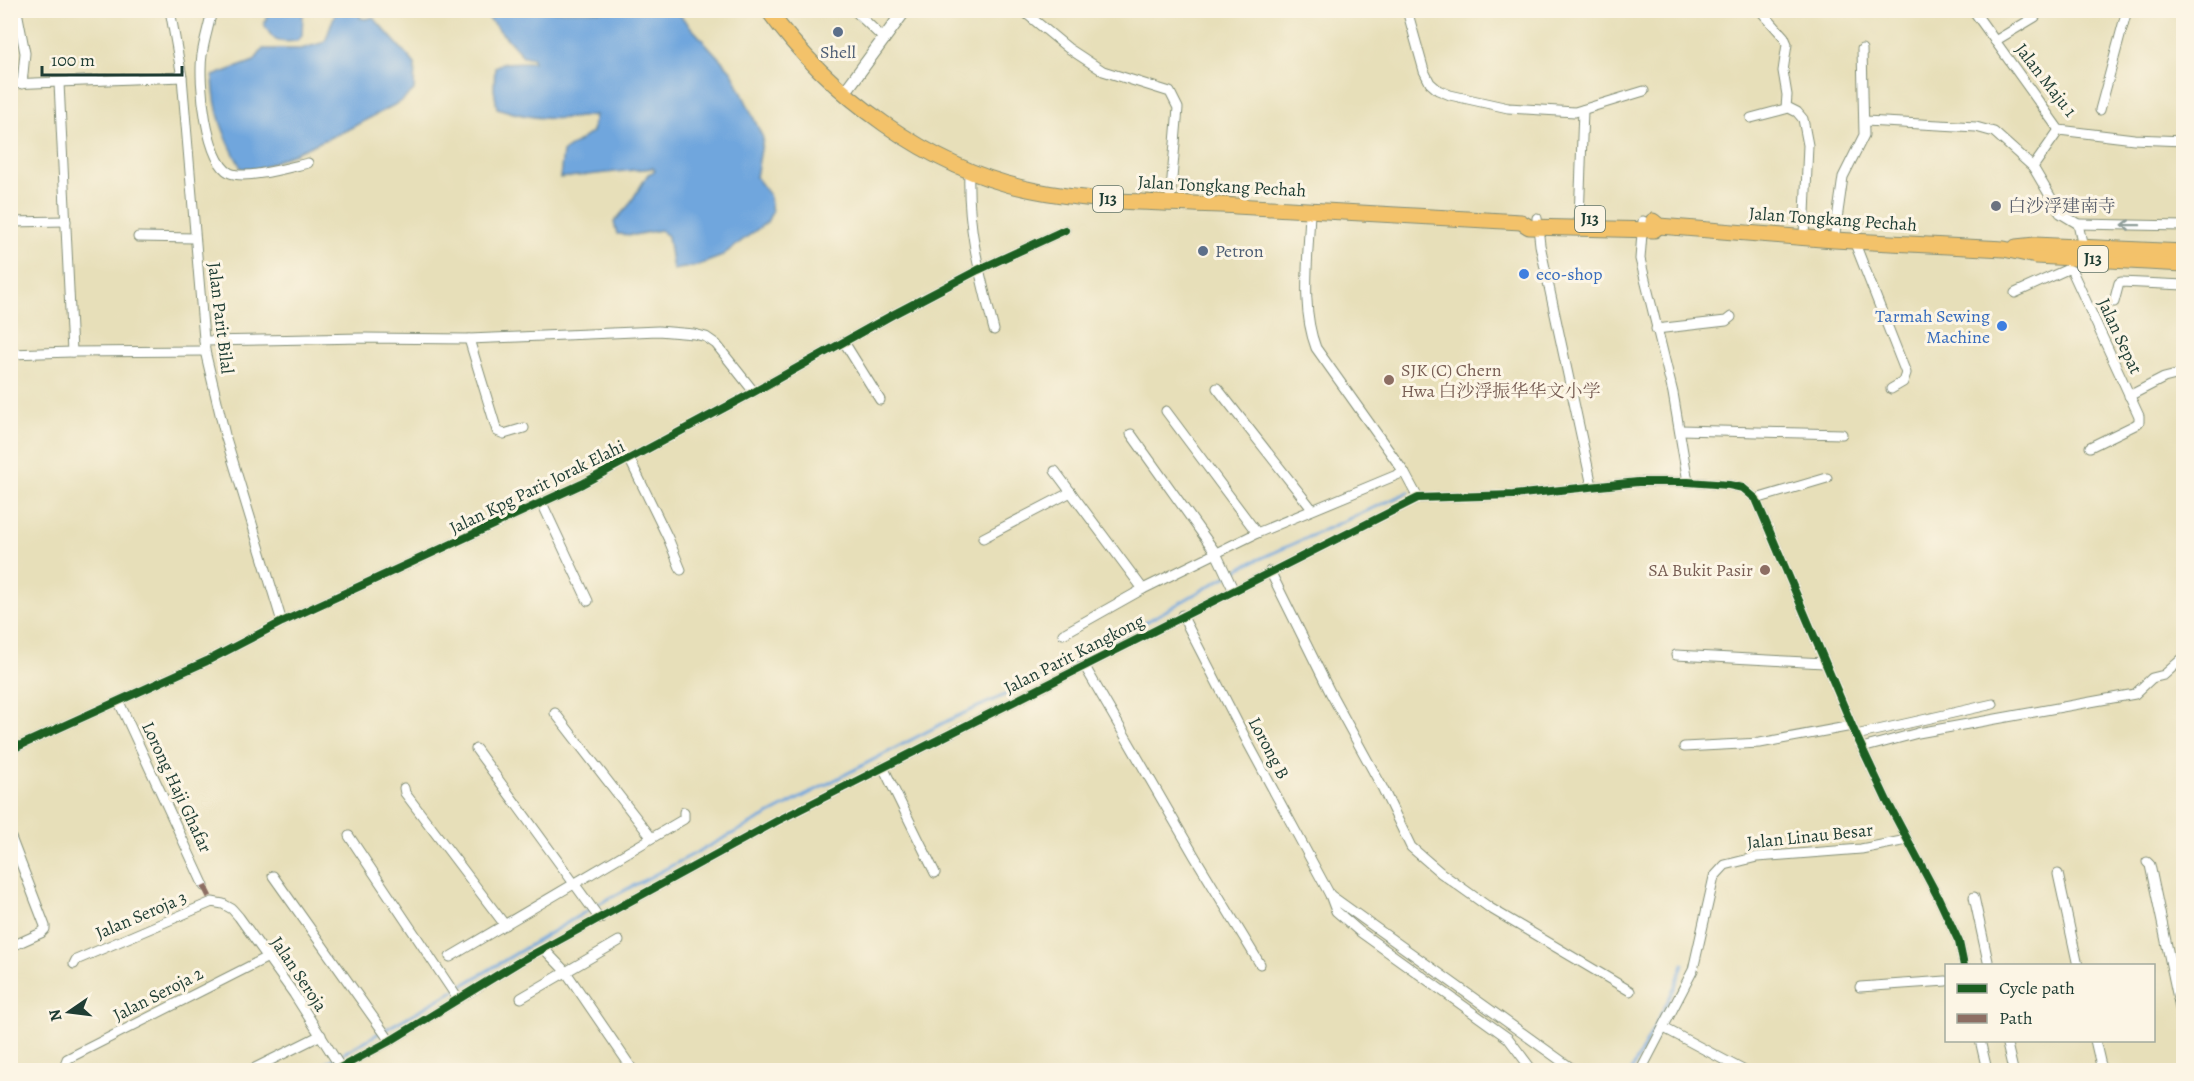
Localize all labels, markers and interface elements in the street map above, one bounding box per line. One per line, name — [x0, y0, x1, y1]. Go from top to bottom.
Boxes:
marker: Shell — [831, 25, 845, 39]
street label: Jalan Maju 1 — [2010, 38, 2082, 122]
scale bar — [42, 39, 182, 77]
place label: Shell — [820, 40, 857, 64]
text: 100 m — [51, 48, 95, 72]
street label: Jalan Tongkang Pechah — [1137, 170, 1307, 202]
road number: J13 — [1093, 186, 1123, 212]
place label: 白沙浮建南寺 — [2008, 194, 2116, 218]
marker: 白沙浮建南寺 — [1989, 199, 2003, 213]
street label: Jalan Tongkang Pechah — [1748, 201, 1918, 237]
road number: J13 — [1575, 206, 1605, 232]
one-way arrow — [2121, 219, 2141, 231]
place label: Petron — [1215, 239, 1264, 263]
marker: Petron — [1196, 244, 1210, 258]
road number: J13 — [2078, 246, 2108, 272]
street label: Jalan Parit Bilal — [202, 261, 240, 376]
place label: eco-shop — [1536, 262, 1603, 286]
marker: eco-shop — [1517, 267, 1531, 281]
street label: Jalan Sepat — [2092, 294, 2148, 378]
place label: Tarmah Sewing Machine — [1875, 304, 1990, 349]
marker: Tarmah Sewing Machine — [1995, 319, 2009, 333]
place label: SJK (C) Chern Hwa 白沙浮振华华文小学 — [1401, 358, 1600, 403]
marker: SJK (C) Chern Hwa 白沙浮振华华文小学 — [1382, 373, 1396, 387]
street label: Jalan Kpg Parit Jorak Elahi — [445, 434, 629, 540]
place label: SA Bukit Pasir — [1648, 558, 1753, 582]
marker: SA Bukit Pasir — [1758, 563, 1772, 577]
street label: Jalan Parit Kangkong — [1000, 608, 1148, 700]
street label: Lorong B — [1243, 713, 1295, 783]
street label: Lorong Haji Ghafar — [136, 718, 218, 856]
street label: Jalan Linau Besar — [1746, 817, 1874, 855]
street label: Jalan Seroja 3 — [92, 885, 190, 945]
street label: Jalan Seroja — [265, 932, 333, 1017]
street label: Jalan Seroja 2 — [109, 961, 207, 1027]
legend — [1945, 964, 2155, 1042]
text: Cycle path — [1999, 976, 2075, 1000]
north arrow — [39, 982, 99, 1042]
text: Path — [1999, 1006, 2033, 1030]
text: N — [43, 1007, 67, 1024]

